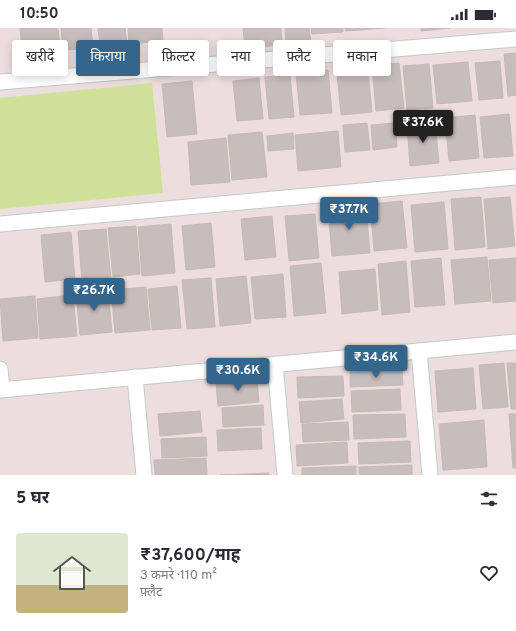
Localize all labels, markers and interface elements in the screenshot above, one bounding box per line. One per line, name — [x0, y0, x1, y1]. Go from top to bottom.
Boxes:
text: 10:50 — [20, 5, 59, 24]
chip: खरीदें — [12, 40, 68, 76]
chip: किराया — [76, 40, 140, 76]
chip: फ़िल्टर — [148, 40, 209, 76]
chip: नया — [217, 40, 265, 76]
chip: फ़्लैट — [273, 40, 325, 76]
chip: मकान — [333, 40, 391, 76]
pin: ₹37.6K — [390, 110, 456, 144]
text: ₹37.6K — [402, 115, 444, 131]
pin: ₹37.7K — [316, 197, 382, 231]
text: ₹37.7K — [329, 202, 369, 218]
pin: ₹26.7K — [61, 278, 127, 312]
text: ₹26.7K — [73, 283, 115, 299]
pin: ₹34.6K — [343, 345, 409, 379]
text: ₹34.6K — [353, 350, 399, 366]
pin: ₹30.6K — [205, 358, 271, 392]
text: ₹30.6K — [215, 363, 261, 379]
text: 5 घर — [16, 488, 49, 510]
icon: filters — [478, 488, 500, 510]
text: ₹37,600/माह — [140, 545, 240, 567]
icon: home — [48, 549, 96, 597]
icon: heart — [478, 562, 500, 584]
text: 3 कमरे · 110 m² — [140, 568, 217, 584]
text: फ़्लैट — [140, 585, 163, 601]

